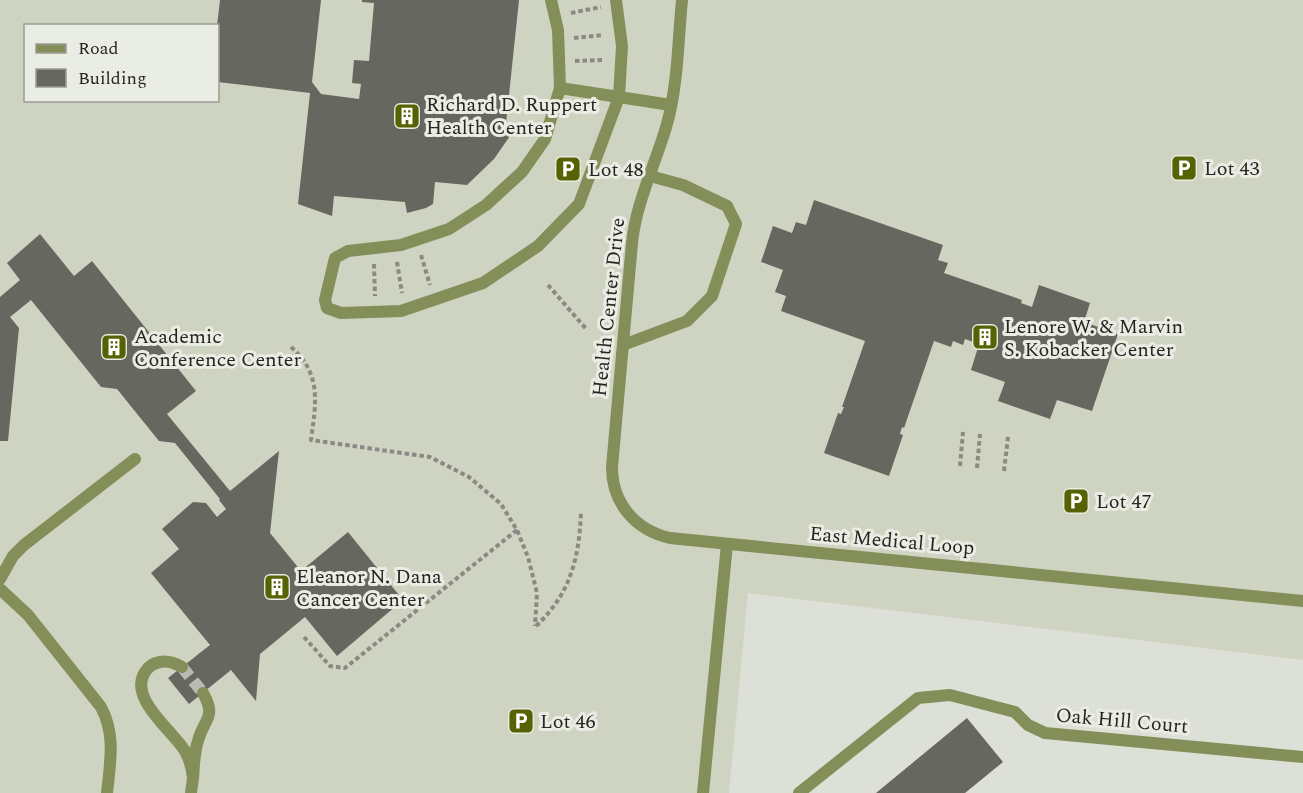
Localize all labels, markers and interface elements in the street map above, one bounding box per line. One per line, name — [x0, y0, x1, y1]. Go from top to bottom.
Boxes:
legend — [24, 24, 219, 102]
text: Road — [78, 35, 119, 62]
text: Building — [78, 65, 147, 92]
place label: Richard D. Ruppert Health Center — [426, 90, 597, 143]
building icon: Richard D. Ruppert Health Center — [392, 101, 422, 131]
parking icon: Lot 43 — [1169, 153, 1199, 183]
parking icon: Lot 48 — [553, 154, 583, 184]
place label: Lot 43 — [1204, 154, 1260, 184]
place label: Lot 48 — [588, 155, 644, 185]
street label: Health Center Drive — [585, 216, 633, 398]
place label: Lenore W. & Marvin S. Kobacker Center — [1004, 312, 1183, 365]
place label: Academic Conference Center — [134, 322, 301, 375]
building icon: Lenore W. & Marvin S. Kobacker Center — [970, 322, 1000, 352]
building icon: Academic Conference Center — [99, 332, 129, 362]
parking icon: Lot 47 — [1061, 486, 1091, 516]
place label: Lot 47 — [1096, 487, 1152, 517]
street label: East Medical Loop — [808, 519, 976, 563]
place label: Eleanor N. Dana Cancer Center — [296, 562, 442, 615]
building icon: Eleanor N. Dana Cancer Center — [262, 572, 292, 602]
street label: Oak Hill Court — [1054, 700, 1189, 742]
parking icon: Lot 46 — [506, 706, 536, 736]
place label: Lot 46 — [540, 707, 596, 737]

